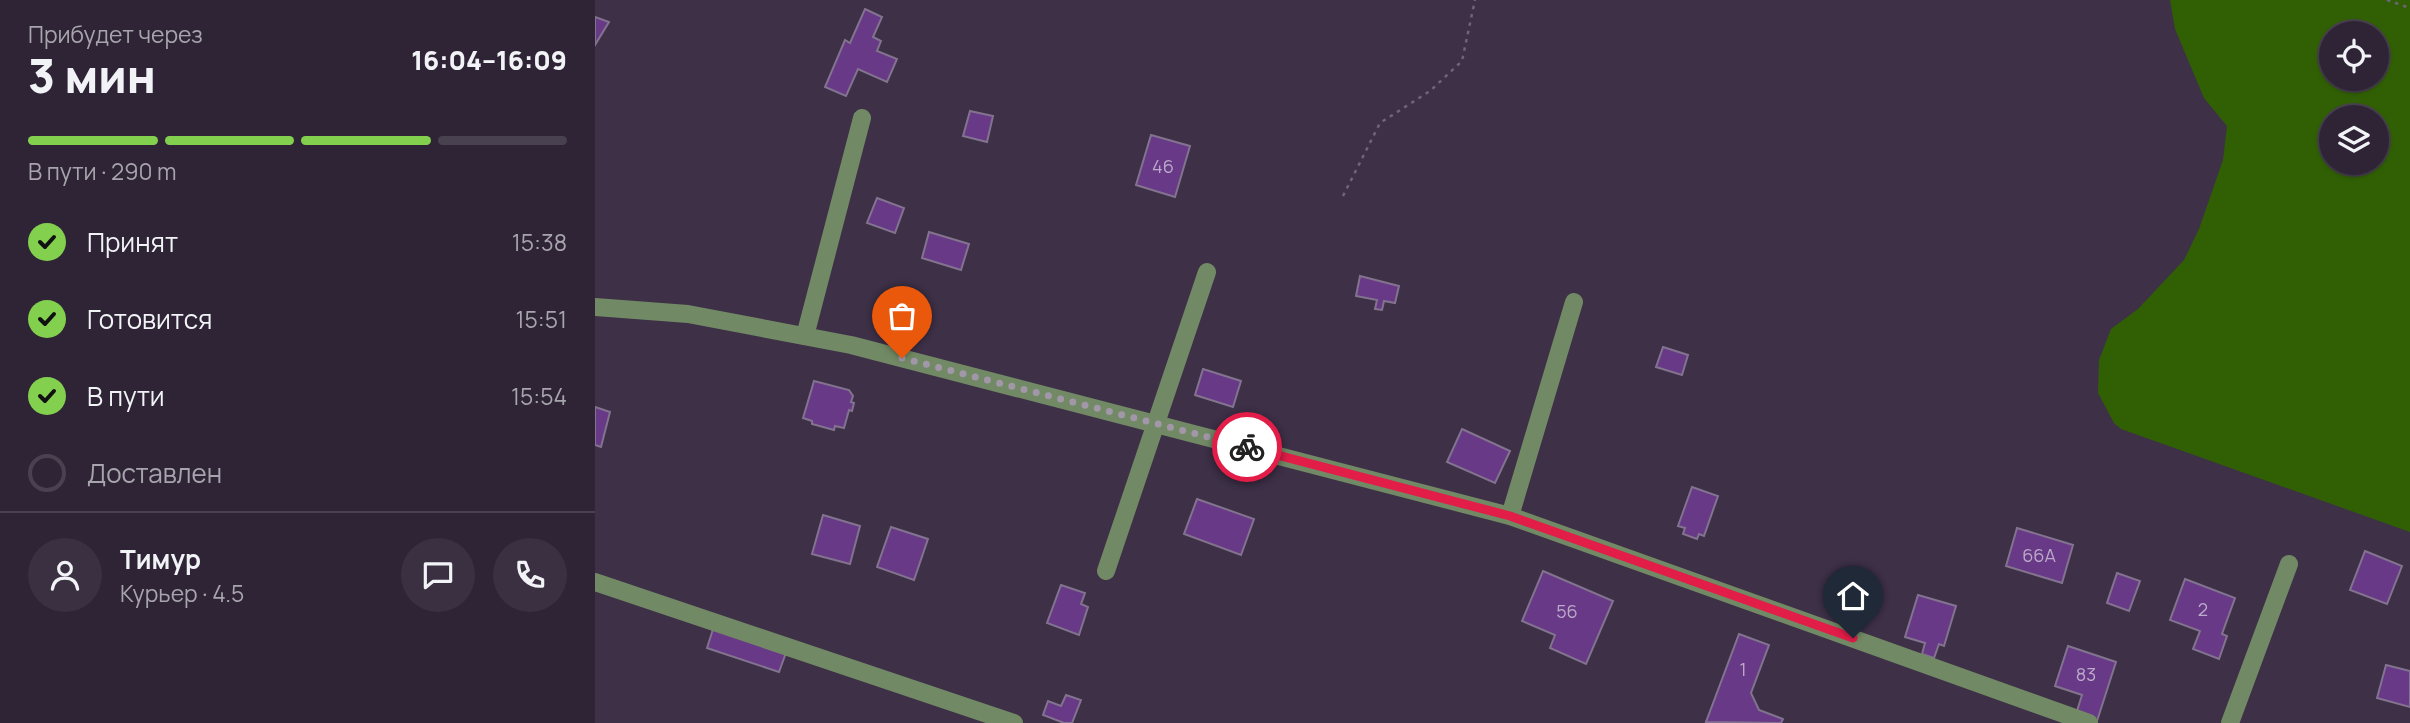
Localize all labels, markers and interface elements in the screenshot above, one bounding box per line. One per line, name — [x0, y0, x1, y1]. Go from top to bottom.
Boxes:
text: Прибудет через — [28, 18, 203, 50]
map controls — [2319, 21, 2389, 175]
button: locate — [2319, 21, 2389, 91]
text: 16:04–16:09 — [411, 42, 567, 78]
text: 3 мин — [28, 44, 156, 107]
button: layers — [2319, 105, 2389, 175]
house number: 46 — [1152, 154, 1174, 178]
text: В пути · 290 m — [28, 155, 177, 187]
icon: check — [28, 223, 66, 261]
text: Принят — [87, 224, 178, 260]
text: 15:38 — [512, 226, 567, 258]
pin — [872, 286, 932, 358]
icon: bag — [883, 297, 921, 335]
icon: check — [28, 300, 66, 338]
text: Готовится — [87, 301, 212, 337]
text: 15:51 — [516, 303, 567, 335]
icon: check — [28, 377, 66, 415]
text: В пути — [87, 378, 165, 414]
text: 15:54 — [511, 380, 567, 412]
courier — [1212, 412, 1282, 482]
icon: bike — [1228, 428, 1266, 466]
text: Доставлен — [87, 455, 222, 491]
button: person — [28, 538, 102, 612]
button: chat — [401, 538, 475, 612]
button: phone — [493, 538, 567, 612]
text: Тимур — [120, 541, 201, 577]
house number: 66А — [2022, 543, 2056, 567]
pin — [1823, 566, 1883, 638]
text: Курьер · 4.5 — [120, 577, 244, 609]
icon: home — [1834, 577, 1872, 615]
house number: 2 — [2198, 597, 2208, 621]
house number: 56 — [1556, 599, 1578, 623]
house number: 1 — [1739, 657, 1747, 681]
house number: 83 — [2076, 662, 2096, 686]

